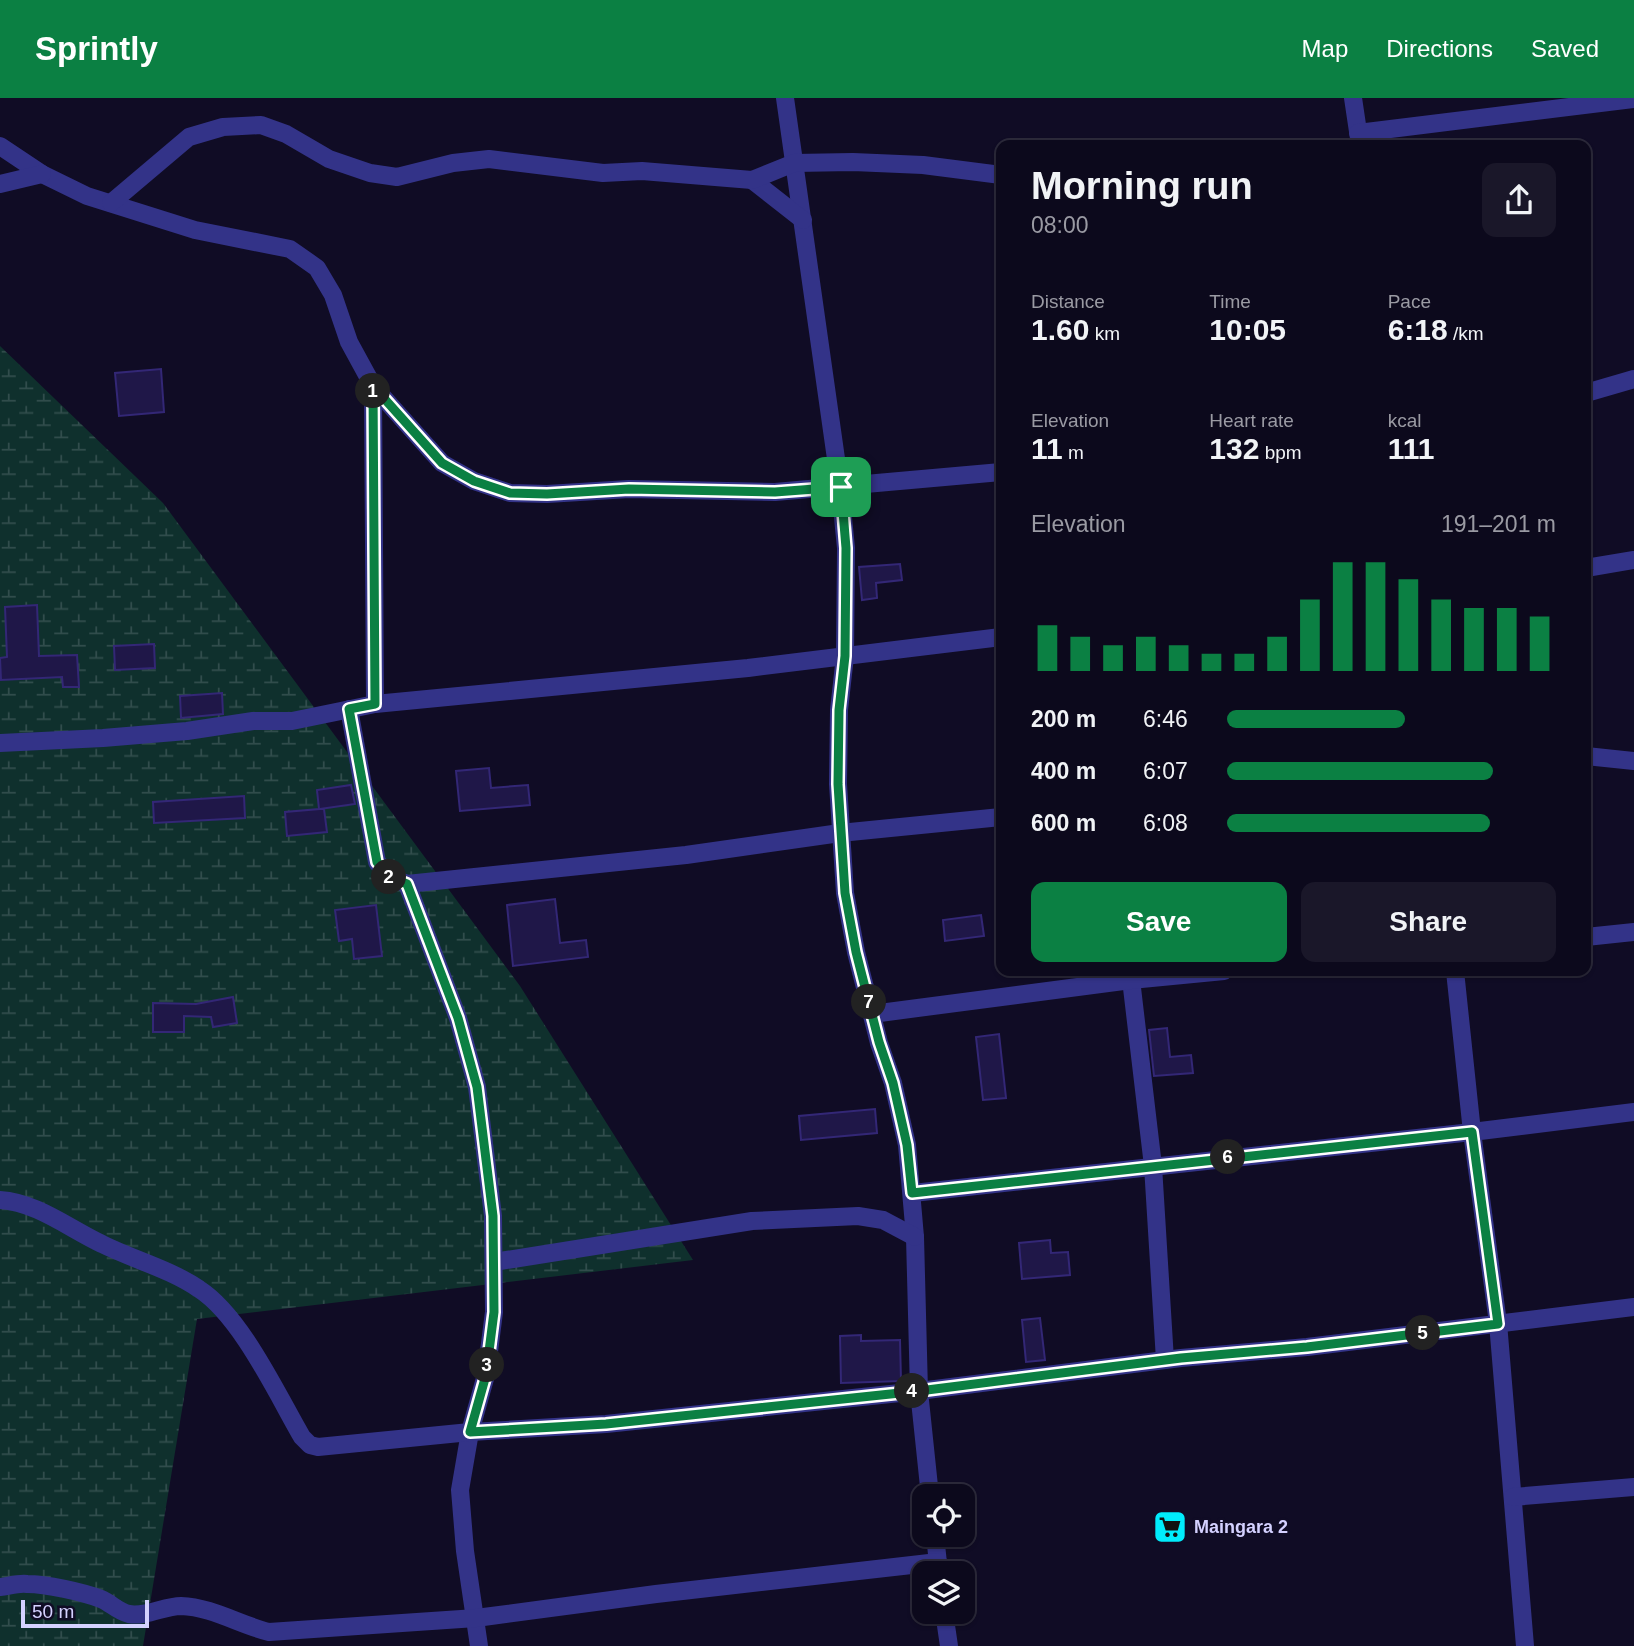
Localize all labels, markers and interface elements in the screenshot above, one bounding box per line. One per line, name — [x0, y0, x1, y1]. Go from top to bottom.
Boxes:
text: Sprintly — [35, 30, 158, 67]
text: Map — [1302, 35, 1348, 62]
text: Directions — [1386, 35, 1493, 62]
text: Saved — [1531, 35, 1599, 62]
button: share — [1482, 163, 1556, 237]
text: Morning run — [1031, 165, 1253, 207]
text: 08:00 — [1031, 212, 1089, 238]
text: Distance — [1031, 291, 1105, 312]
text: Time — [1209, 291, 1251, 312]
text: Pace — [1388, 291, 1431, 312]
text: 1.60 — [1031, 313, 1089, 346]
text: 10:05 — [1209, 313, 1286, 346]
text: 6:18 — [1388, 313, 1448, 346]
text: km — [1089, 323, 1120, 344]
text: /km — [1448, 323, 1484, 344]
pin: 1 — [356, 374, 390, 408]
text: 1 — [367, 380, 378, 401]
text: Elevation — [1031, 410, 1109, 431]
text: Heart rate — [1209, 410, 1294, 431]
text: kcal — [1388, 410, 1421, 431]
text: 11 — [1031, 432, 1063, 465]
text: 132 — [1209, 432, 1259, 465]
text: 111 — [1388, 432, 1434, 465]
text: m — [1063, 442, 1084, 463]
text: bpm — [1259, 442, 1302, 463]
pin — [811, 457, 871, 517]
icon: arrive — [822, 468, 860, 506]
text: Elevation — [1031, 511, 1126, 537]
text: 191–201 m — [1441, 511, 1556, 537]
text: 200 m — [1031, 706, 1096, 732]
text: 6:46 — [1143, 706, 1188, 732]
text: 400 m — [1031, 758, 1096, 784]
text: 6:07 — [1143, 758, 1188, 784]
text: 600 m — [1031, 810, 1096, 836]
text: 6:08 — [1143, 810, 1188, 836]
pin: 2 — [372, 860, 406, 894]
text: 2 — [383, 866, 394, 887]
button: Save — [1031, 882, 1287, 962]
button: Share — [1301, 882, 1556, 962]
pin: 7 — [852, 984, 886, 1020]
text: 7 — [863, 991, 874, 1012]
pin: 6 — [1210, 1140, 1246, 1174]
text: 6 — [1222, 1146, 1233, 1167]
pin: 5 — [1406, 1316, 1440, 1350]
text: 5 — [1417, 1322, 1428, 1343]
pin: 3 — [470, 1348, 504, 1382]
text: 3 — [481, 1354, 492, 1375]
pin: 4 — [894, 1374, 930, 1408]
text: 4 — [906, 1380, 917, 1401]
map controls — [912, 1484, 975, 1624]
button: locate — [912, 1484, 975, 1547]
supermarket icon: Maingara 2 — [1151, 1508, 1189, 1546]
place label: Maingara 2 — [1194, 1517, 1288, 1537]
button: layers — [912, 1561, 975, 1624]
scale bar — [21, 1597, 149, 1629]
text: 50 m — [32, 1601, 74, 1622]

